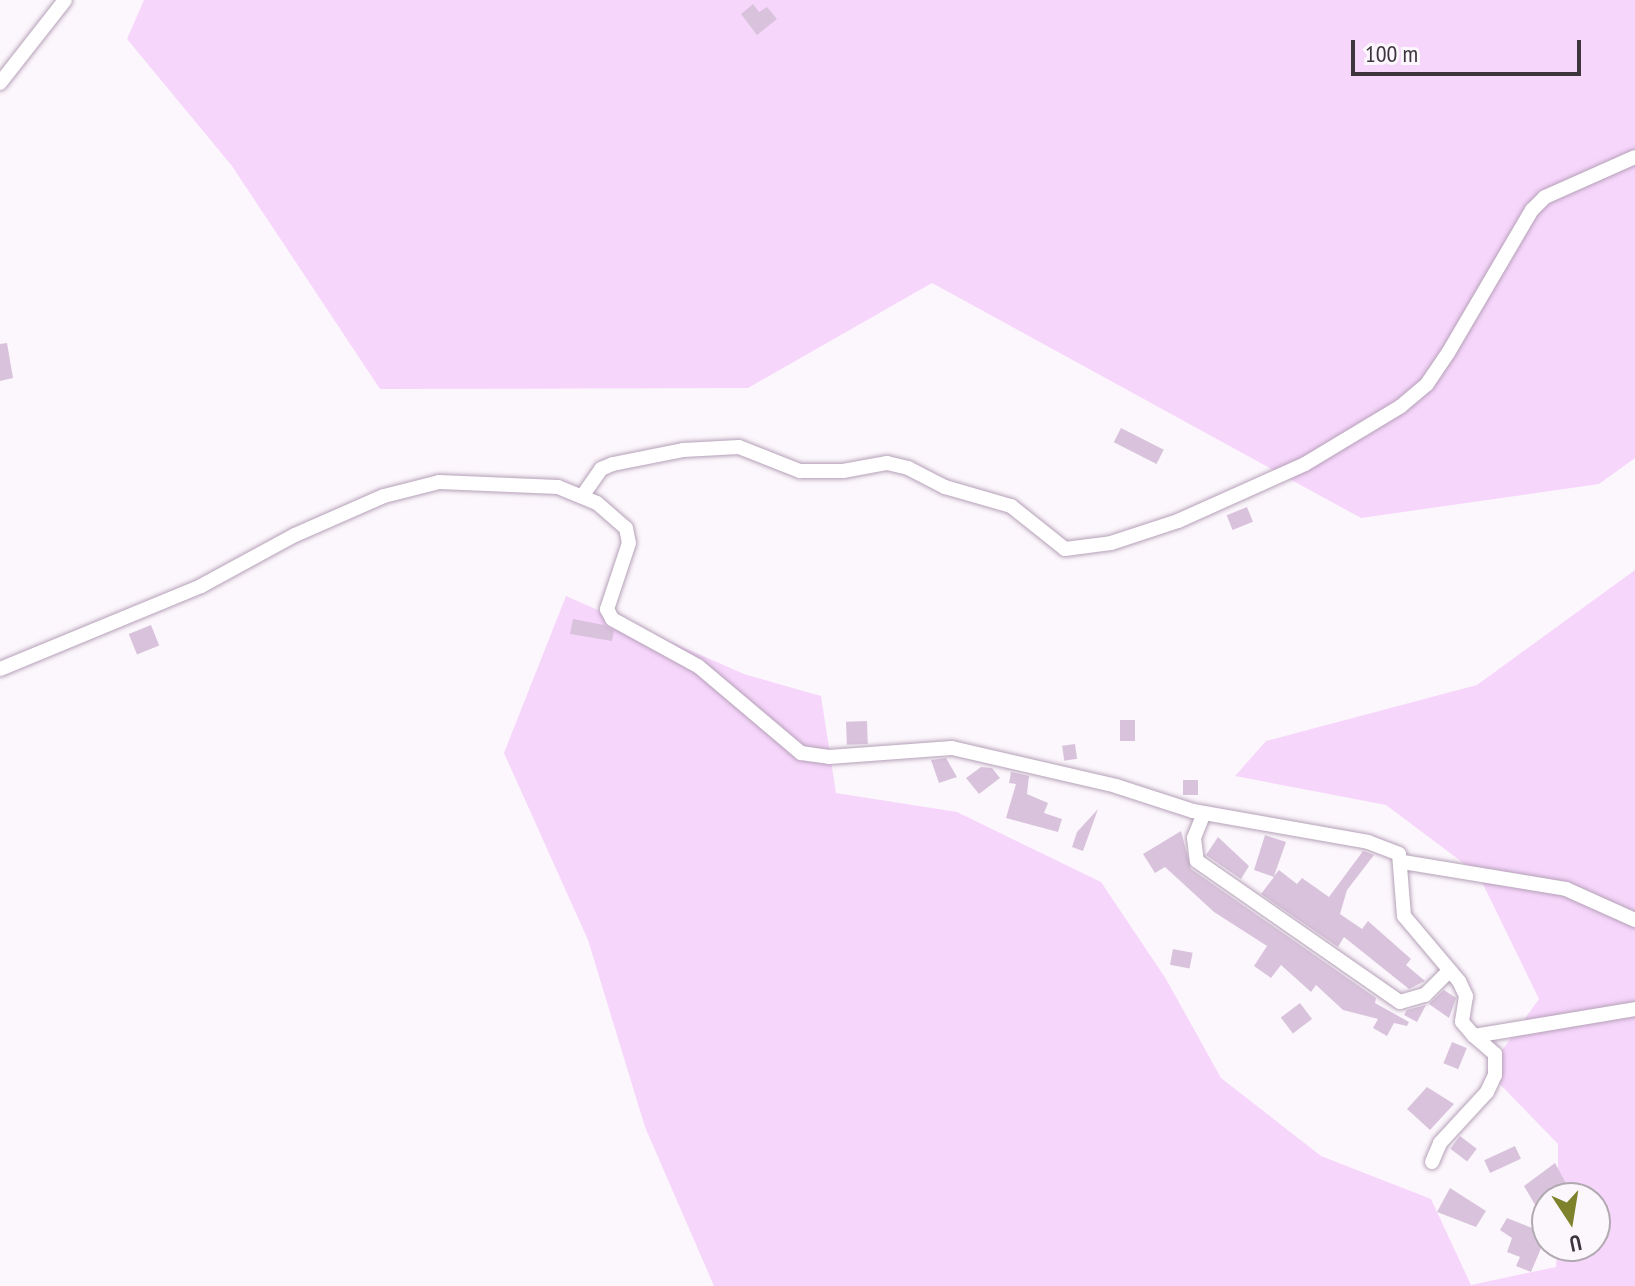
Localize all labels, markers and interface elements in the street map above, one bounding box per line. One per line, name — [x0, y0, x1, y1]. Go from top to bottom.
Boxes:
scale bar — [1355, 24, 1585, 74]
text: 100 m — [1365, 38, 1418, 69]
north arrow — [1531, 1182, 1611, 1262]
text: U — [1567, 1229, 1584, 1258]

